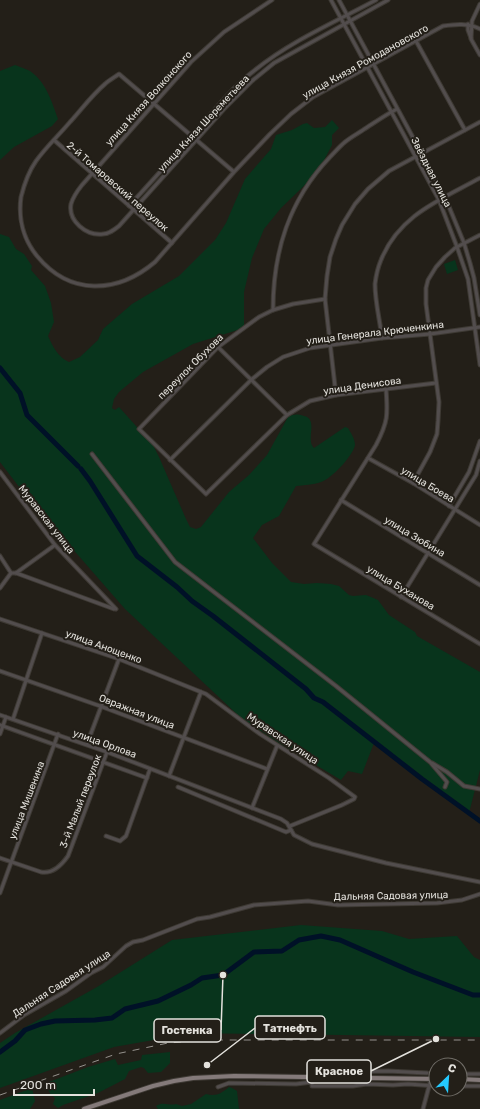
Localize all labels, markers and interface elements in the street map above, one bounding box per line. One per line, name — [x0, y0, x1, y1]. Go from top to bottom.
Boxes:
street label: улица Князя Ромодановского — [300, 22, 431, 102]
street label: улица Князя Волконского — [103, 49, 195, 149]
street label: улица Князя Шереметьева — [156, 73, 252, 175]
street label: Звёздная улица — [408, 136, 454, 209]
street label: 2-й Томаровский переулок — [64, 139, 171, 235]
street label: улица Генерала Крюченкина — [306, 319, 444, 347]
street label: переулок Обухова — [155, 331, 226, 402]
street label: улица Денисова — [322, 375, 402, 397]
street label: улица Боева — [399, 464, 456, 505]
street label: Муравская улица — [16, 483, 77, 556]
street label: улица Зюбина — [382, 514, 447, 560]
street label: улица Буханова — [364, 563, 437, 613]
street label: улица Анощенко — [64, 628, 144, 666]
street label: Овражная улица — [97, 692, 176, 732]
street label: Муравская улица — [244, 710, 320, 767]
street label: улица Орлова — [71, 727, 138, 761]
street label: 3-й Малый переулок — [58, 752, 105, 850]
street label: улица Мишенина — [7, 760, 47, 841]
street label: Дальняя Садовая улица — [334, 889, 448, 903]
street label: Дальняя Садовая улица — [10, 948, 113, 1020]
callout: Татнефть — [255, 1016, 325, 1039]
callout: Гостенка — [154, 1019, 221, 1042]
text: Татнефть — [263, 1022, 317, 1035]
text: Гостенка — [162, 1024, 212, 1037]
north arrow — [428, 1057, 468, 1097]
callout: Красное — [307, 1060, 371, 1083]
text: С — [446, 1061, 459, 1076]
text: Красное — [315, 1065, 363, 1078]
scale bar — [14, 1071, 94, 1097]
text: 200 m — [20, 1078, 56, 1092]

